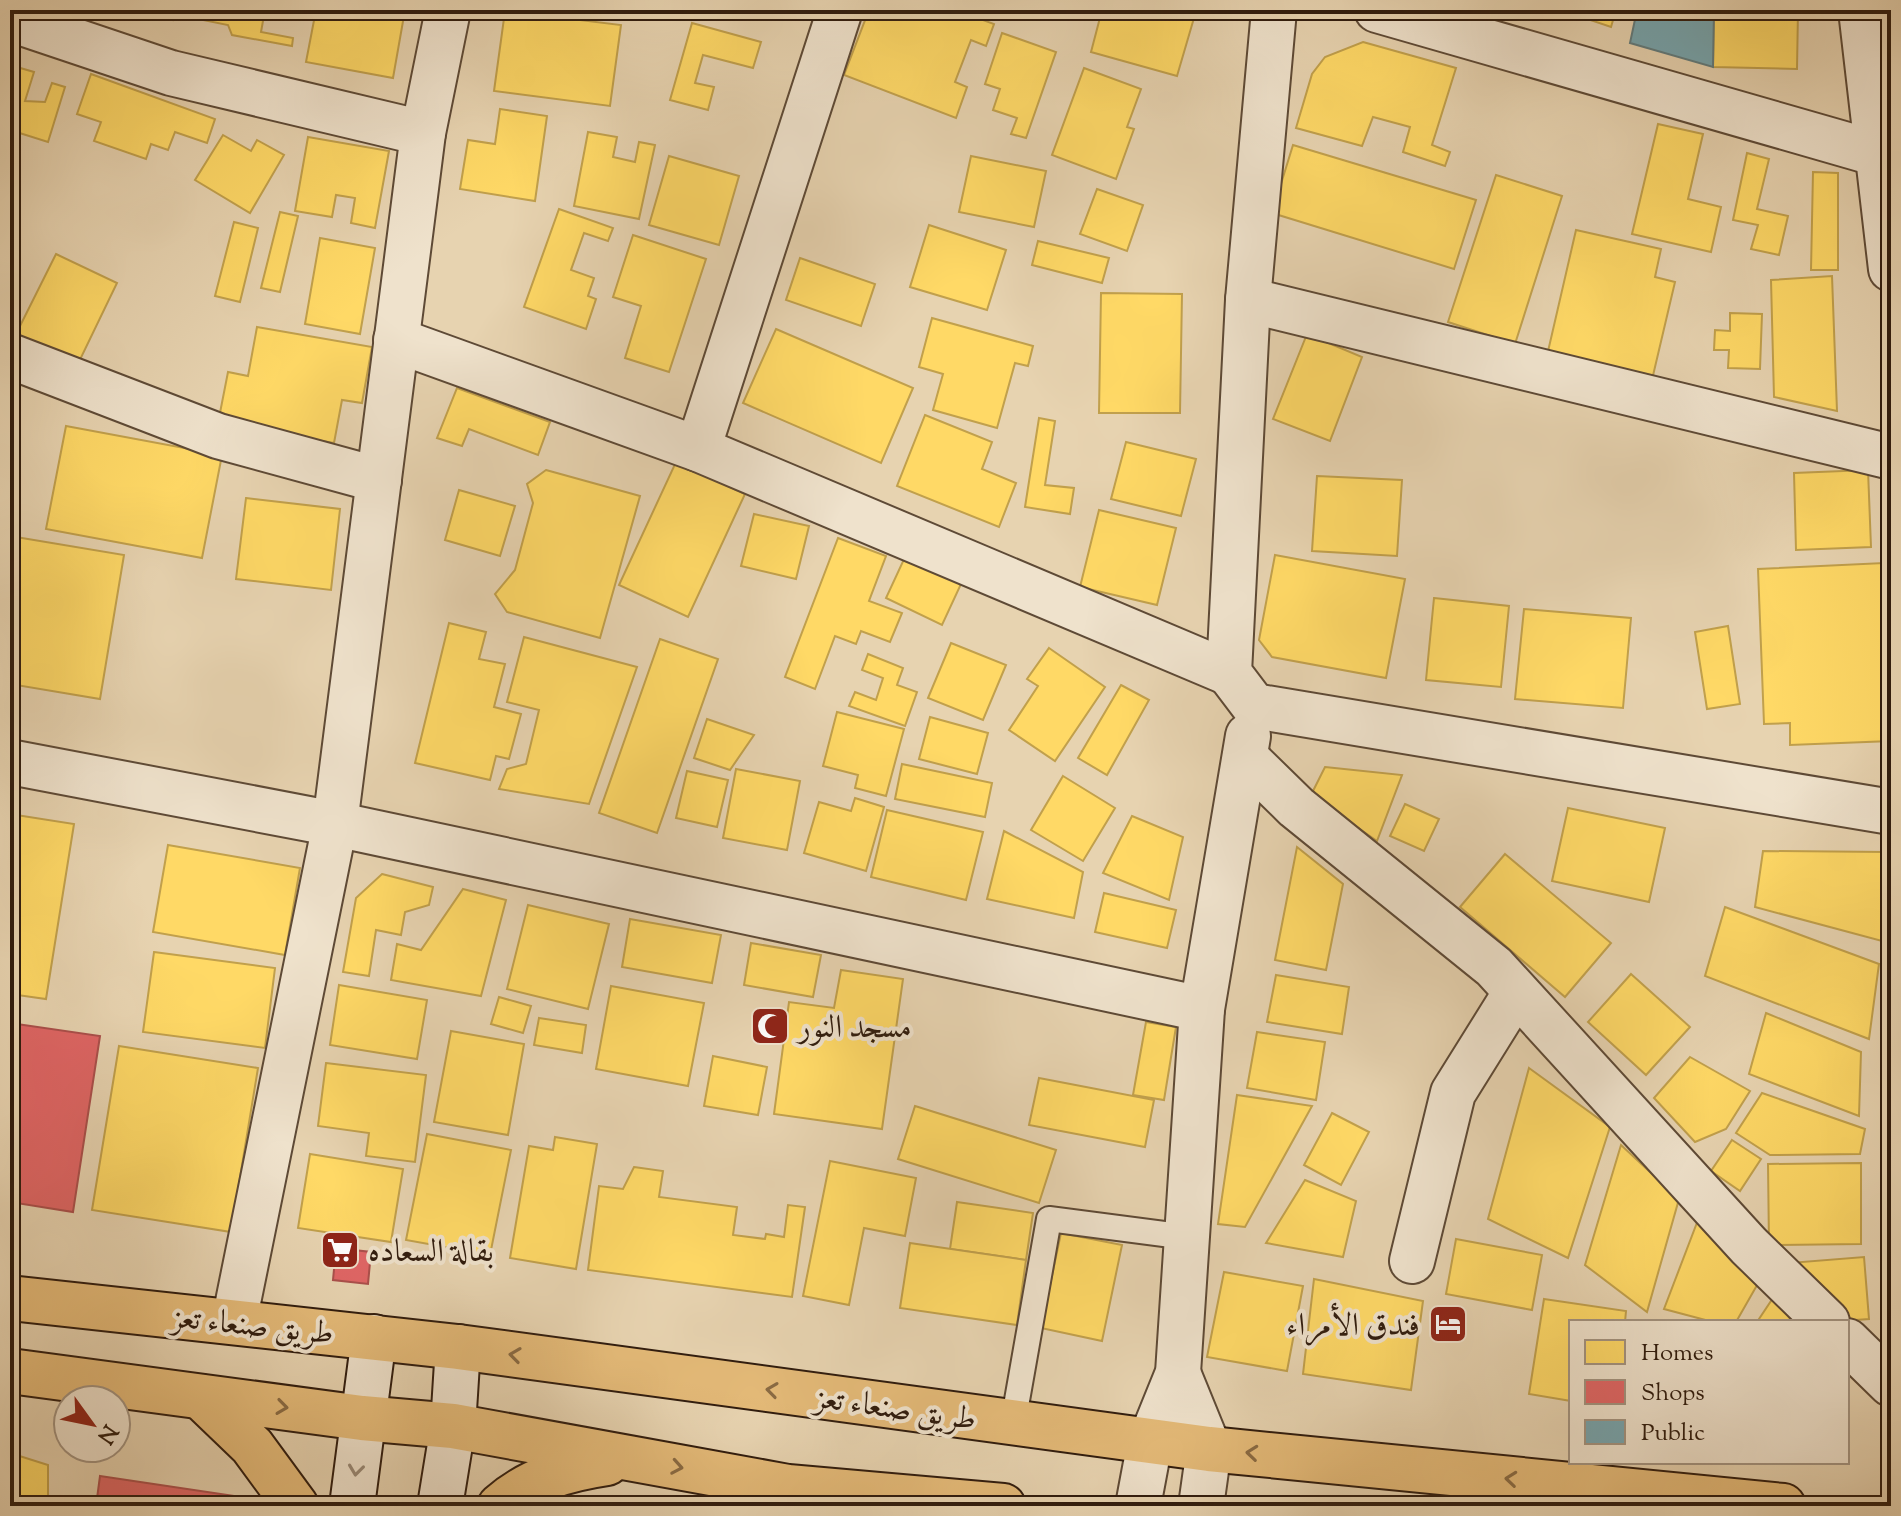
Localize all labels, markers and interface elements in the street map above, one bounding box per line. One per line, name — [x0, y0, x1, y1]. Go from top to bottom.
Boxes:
mosque icon: مسجد النور — [749, 1005, 791, 1047]
place label: مسجد النور — [795, 1006, 912, 1052]
supermarket icon: بقالة السعاده — [319, 1229, 361, 1271]
place label: بقالة السعاده — [368, 1230, 494, 1276]
street label: طريق صنعاء تعز — [167, 1295, 336, 1358]
place label: فندق الأمراء — [1286, 1302, 1420, 1350]
hotel icon: فندق الأمراء — [1427, 1303, 1469, 1345]
legend — [1569, 1320, 1849, 1464]
text: Homes — [1641, 1337, 1713, 1371]
one-way arrow — [508, 1346, 521, 1363]
street label: طريق صنعاء تعز — [809, 1375, 979, 1444]
text: Shops — [1641, 1377, 1705, 1411]
one-way arrow — [765, 1382, 779, 1399]
north arrow — [52, 1384, 132, 1464]
one-way arrow — [275, 1399, 288, 1416]
text: N — [88, 1417, 124, 1450]
text: Public — [1641, 1417, 1705, 1451]
one-way arrow — [1245, 1445, 1258, 1462]
one-way arrow — [670, 1457, 684, 1474]
one-way arrow — [348, 1463, 365, 1477]
one-way arrow — [1504, 1471, 1517, 1488]

